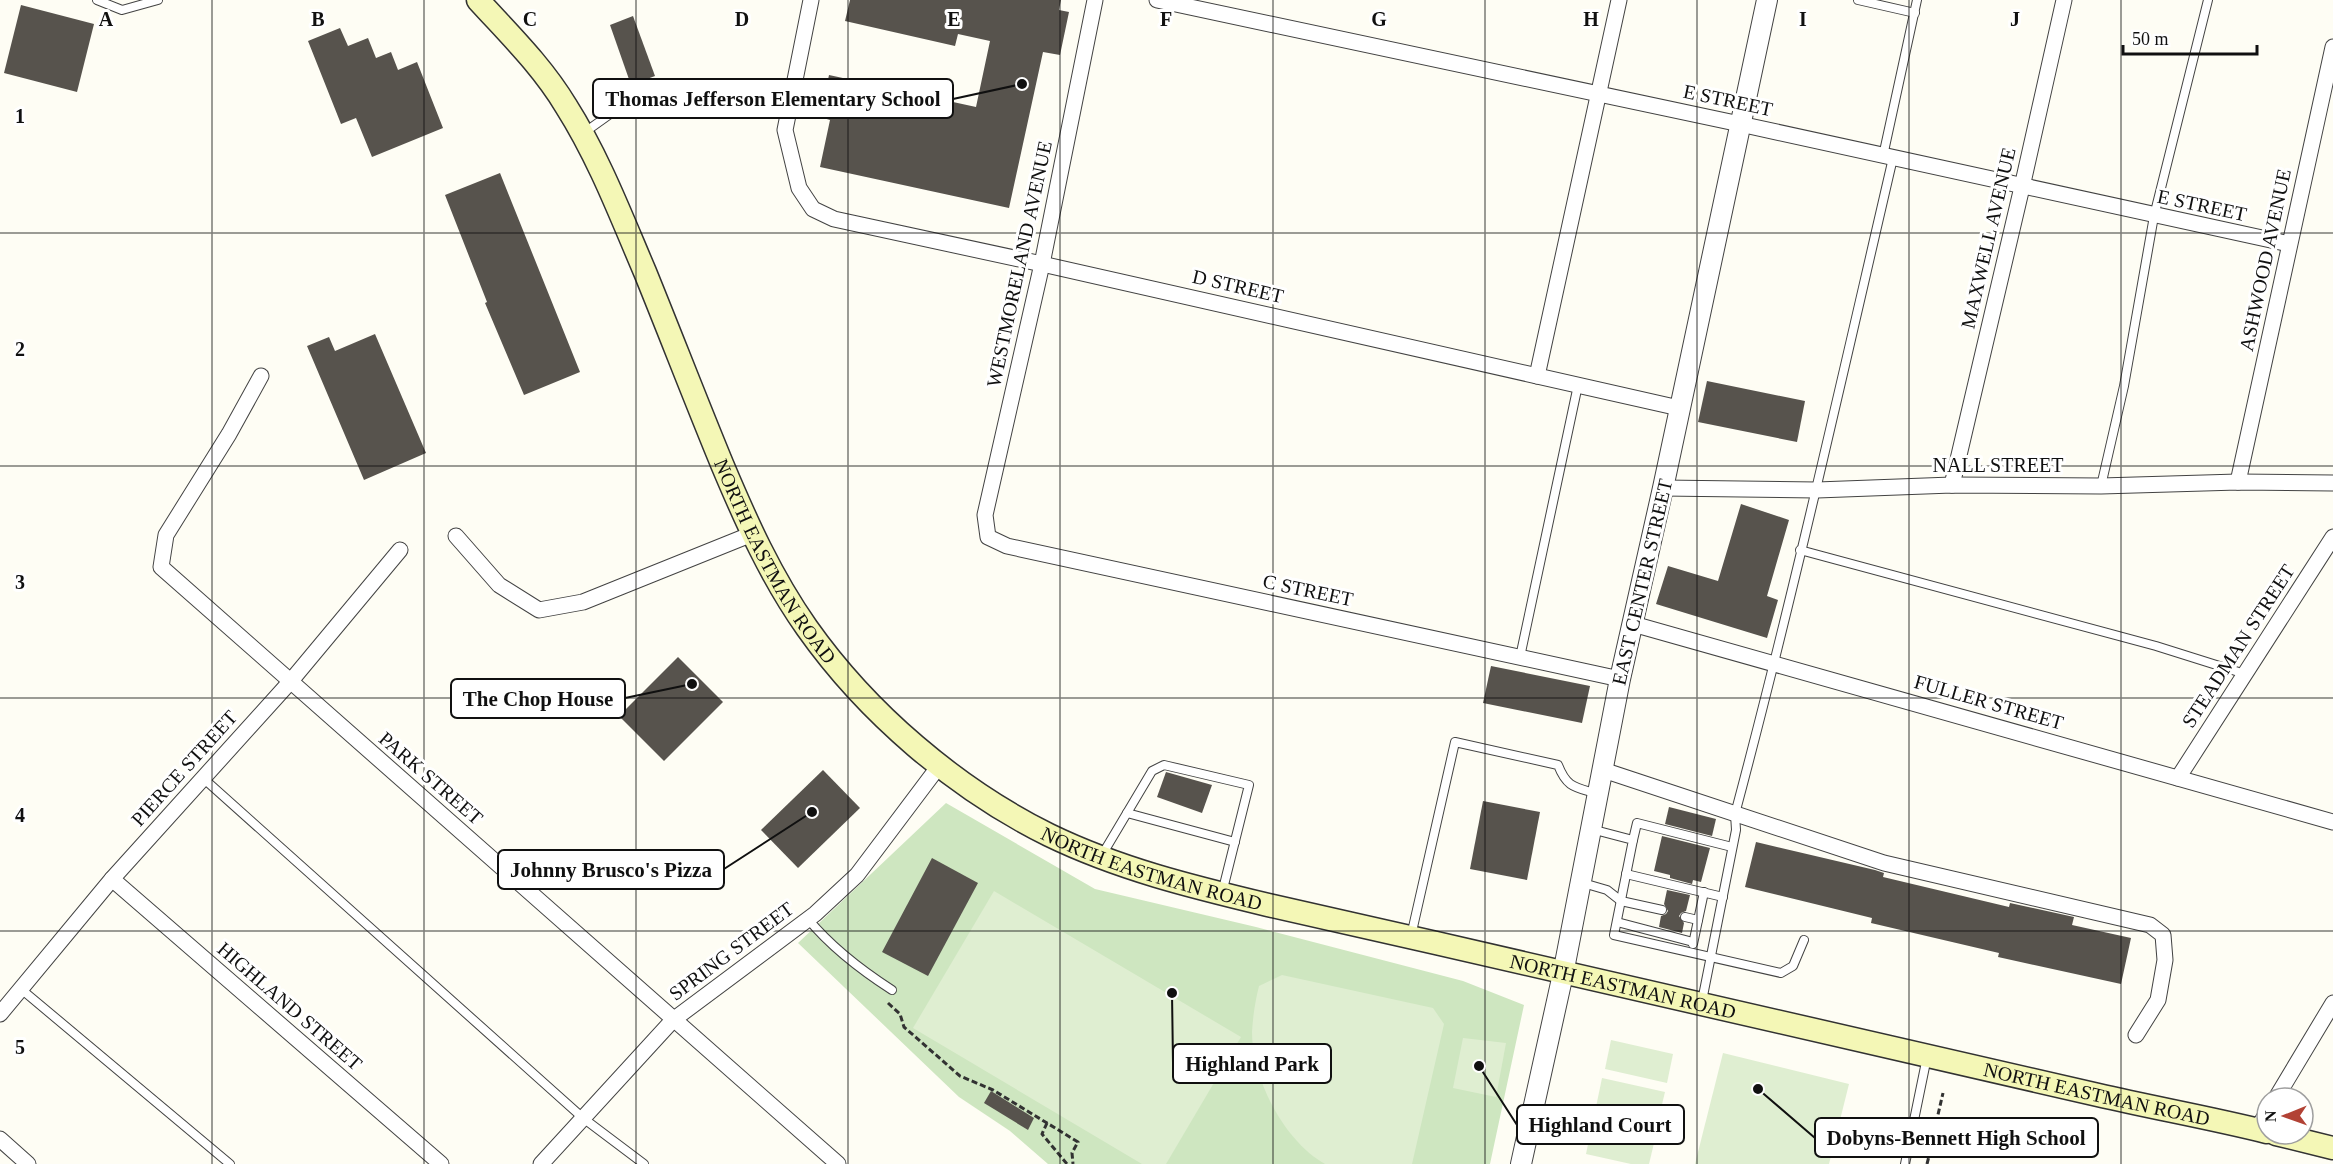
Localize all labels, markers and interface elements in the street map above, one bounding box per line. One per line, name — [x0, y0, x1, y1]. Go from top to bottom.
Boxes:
text: A — [99, 8, 114, 30]
text: B — [311, 8, 325, 30]
text: C — [523, 8, 537, 30]
text: D — [735, 8, 749, 30]
text: E — [947, 8, 961, 30]
text: F — [1160, 8, 1172, 30]
text: G — [1371, 8, 1387, 30]
text: H — [1583, 8, 1599, 30]
text: I — [1799, 8, 1807, 30]
text: J — [2010, 8, 2020, 30]
scale bar — [2123, 18, 2256, 56]
text: 50 m — [2132, 29, 2169, 49]
callout: Thomas Jefferson Elementary School — [593, 79, 953, 118]
street label: E STREET — [1681, 80, 1775, 120]
text: Thomas Jefferson Elementary School — [605, 87, 941, 111]
text: 1 — [15, 105, 25, 127]
street label: WESTMORELAND AVENUE — [982, 139, 1056, 389]
street label: MAXWELL AVENUE — [1956, 145, 2020, 331]
street label: ASHWOOD AVENUE — [2235, 167, 2295, 353]
street label: E STREET — [2155, 185, 2249, 225]
street label: D STREET — [1190, 265, 1286, 307]
text: 2 — [15, 338, 25, 360]
street label: NALL STREET — [1933, 454, 2063, 476]
street label: NORTH EASTMAN ROAD — [710, 456, 841, 668]
street label: EAST CENTER STREET — [1608, 477, 1676, 687]
street label: STEADMAN STREET — [2177, 561, 2299, 731]
street label: C STREET — [1261, 570, 1355, 610]
text: 3 — [15, 571, 25, 593]
street label: FULLER STREET — [1912, 670, 2066, 734]
callout: The Chop House — [451, 679, 625, 718]
text: The Chop House — [463, 687, 613, 711]
street label: PIERCE STREET — [127, 706, 241, 830]
street label: PARK STREET — [375, 727, 487, 829]
text: 4 — [15, 804, 25, 826]
street label: NORTH EASTMAN ROAD — [1038, 822, 1264, 914]
callout: Johnny Brusco's Pizza — [498, 850, 724, 889]
text: Johnny Brusco's Pizza — [510, 858, 712, 882]
street label: SPRING STREET — [665, 897, 797, 1005]
street label: HIGHLAND STREET — [213, 937, 367, 1075]
street label: NORTH EASTMAN ROAD — [1508, 950, 1738, 1023]
text: 5 — [15, 1036, 25, 1058]
callout: Highland Park — [1173, 1044, 1331, 1083]
text: Highland Park — [1185, 1052, 1319, 1076]
street label: NORTH EASTMAN ROAD — [1982, 1058, 2212, 1130]
north arrow — [2255, 1086, 2315, 1146]
callout: Highland Court — [1517, 1105, 1684, 1144]
text: N — [2262, 1110, 2279, 1122]
text: Highland Court — [1529, 1113, 1671, 1137]
callout: Dobyns-Bennett High School — [1815, 1118, 2098, 1157]
text: Dobyns-Bennett High School — [1826, 1126, 2086, 1150]

